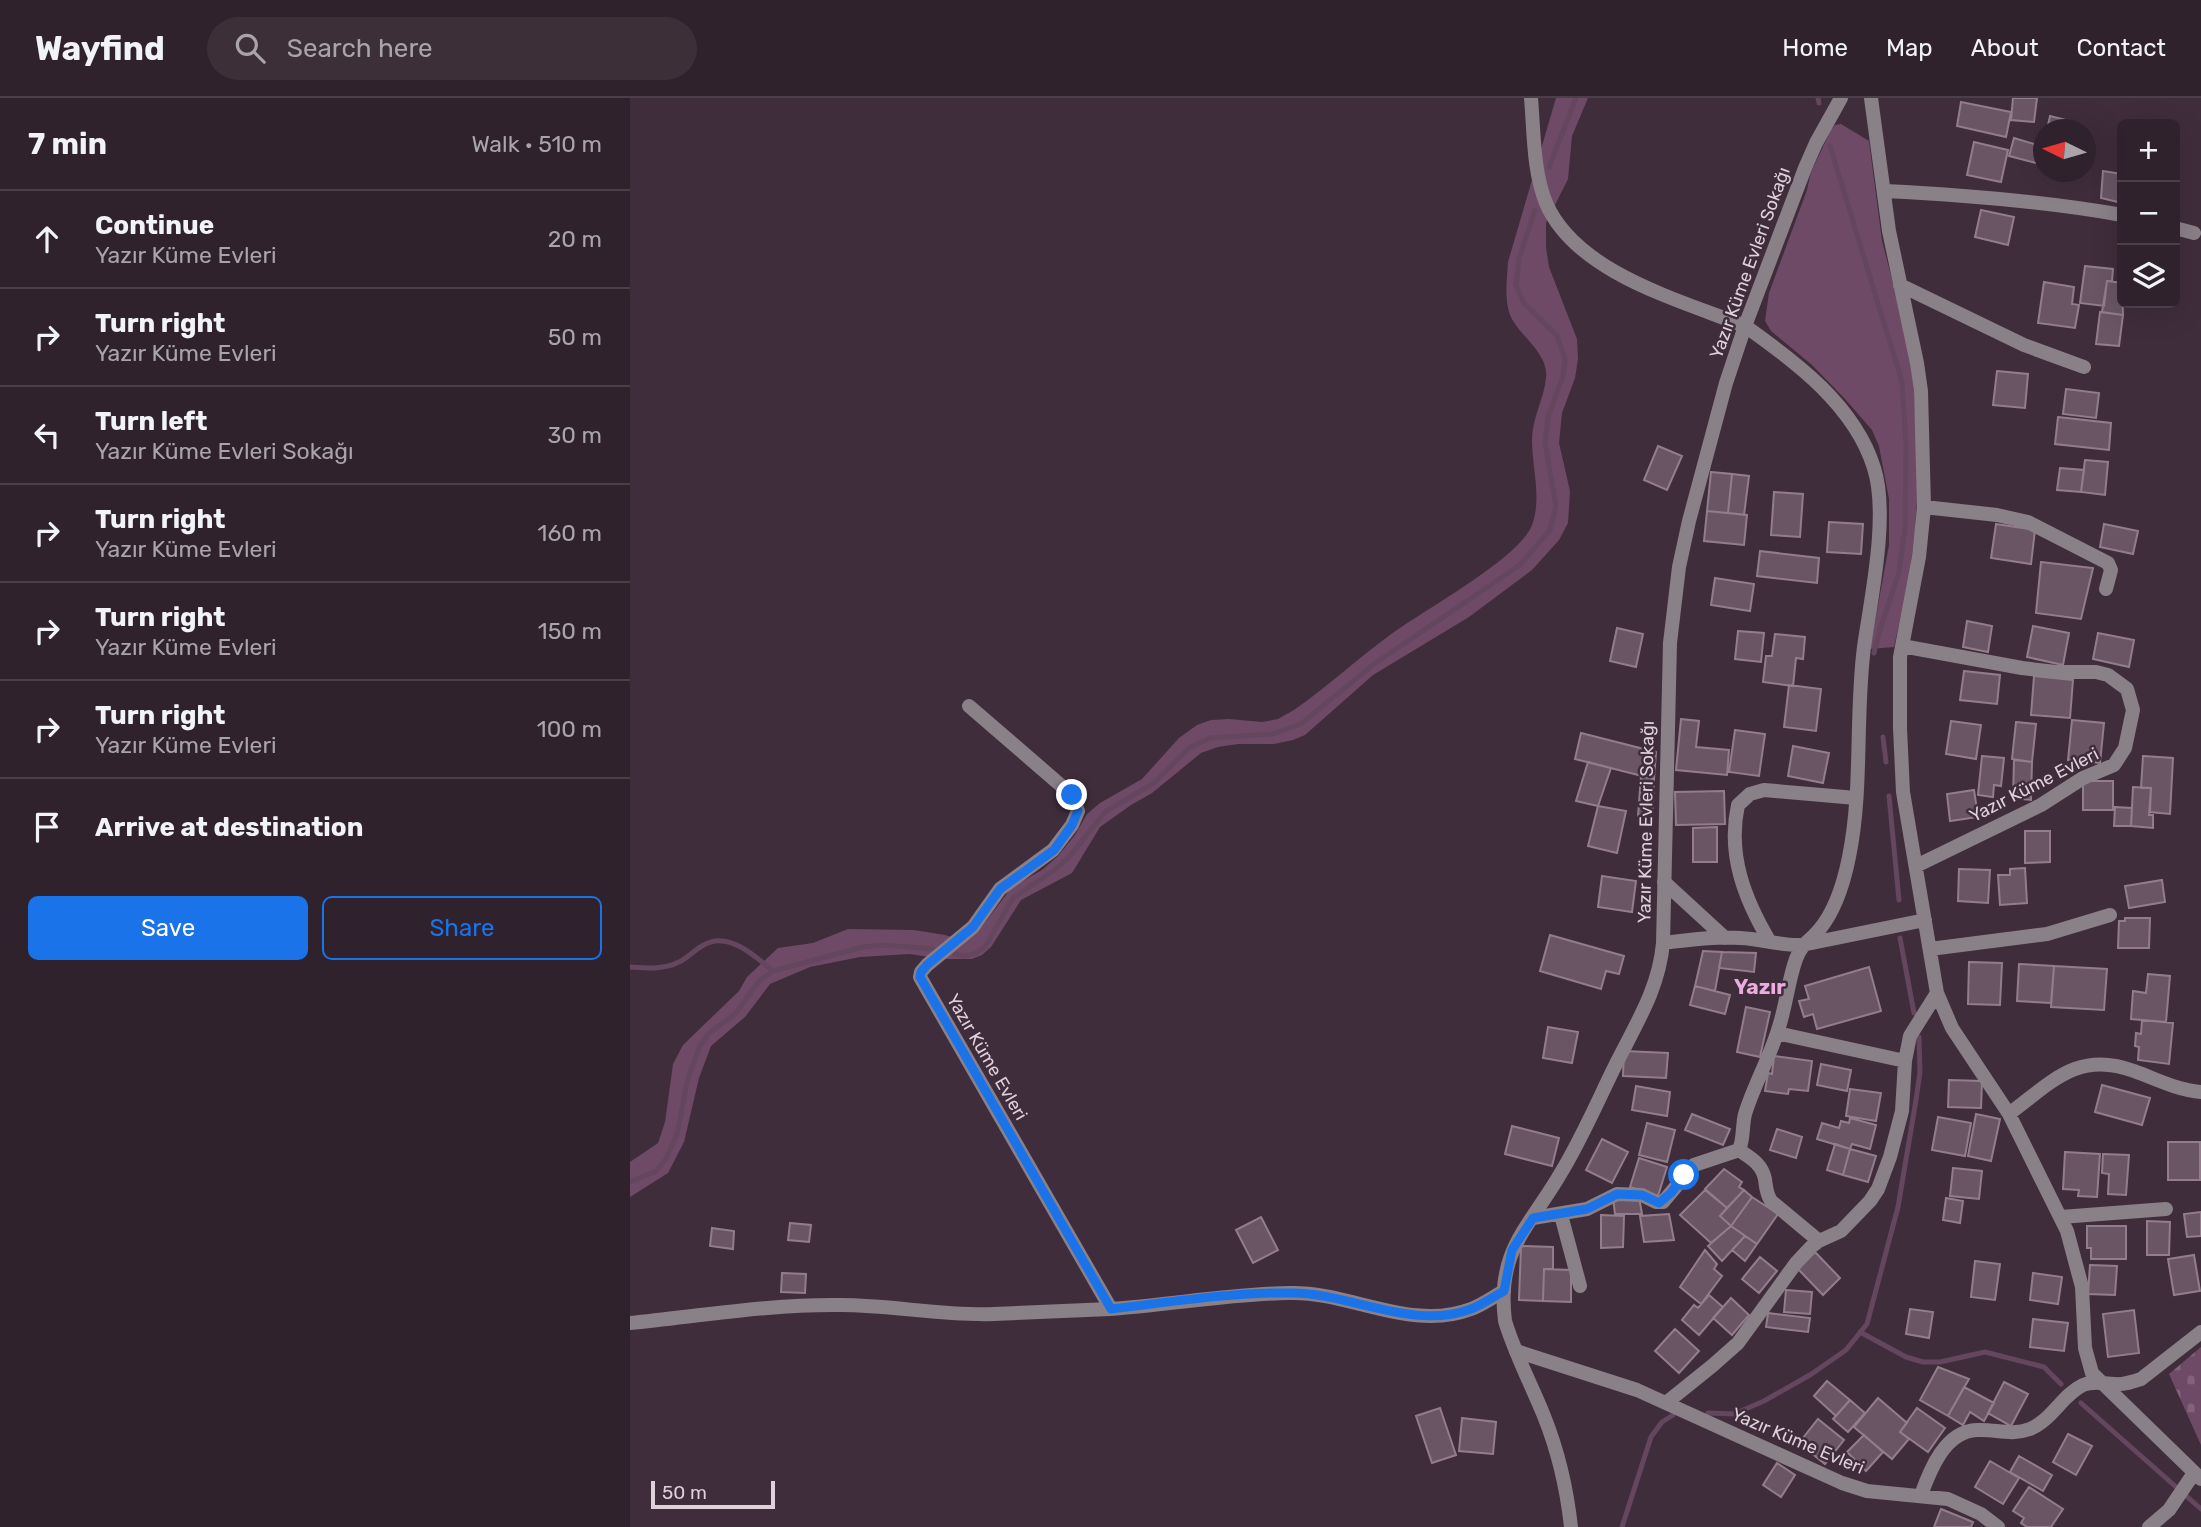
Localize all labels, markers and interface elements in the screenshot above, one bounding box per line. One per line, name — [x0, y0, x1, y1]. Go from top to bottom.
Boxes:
search box — [207, 17, 697, 80]
text: Wayfind — [35, 29, 165, 68]
icon: search — [231, 29, 269, 67]
text: Search here — [287, 33, 433, 64]
text: Home — [1782, 34, 1848, 62]
text: Map — [1886, 34, 1933, 62]
text: About — [1971, 34, 2039, 62]
text: Contact — [2077, 34, 2166, 62]
north arrow — [2033, 119, 2096, 182]
map controls — [2117, 119, 2180, 308]
button: + — [2117, 119, 2180, 182]
text: 7 min — [28, 126, 107, 162]
text: Walk · 510 m — [471, 130, 602, 158]
street label: Yazır Küme Evleri Sokağı — [1705, 164, 1795, 362]
button: − — [2117, 182, 2180, 245]
text: Continue — [95, 210, 214, 241]
icon: ahead — [28, 220, 66, 258]
text: 20 m — [548, 225, 602, 253]
text: Yazır Küme Evleri — [95, 241, 277, 269]
button: layers — [2117, 245, 2180, 308]
text: Turn right — [95, 308, 225, 339]
icon: right — [28, 318, 66, 356]
text: 50 m — [548, 323, 602, 351]
text: Yazır Küme Evleri — [95, 339, 277, 367]
text: Turn left — [95, 406, 207, 437]
icon: left — [28, 416, 66, 454]
text: 30 m — [547, 421, 602, 449]
text: Yazır Küme Evleri Sokağı — [95, 437, 353, 465]
text: Turn right — [95, 504, 225, 535]
icon: right — [28, 514, 66, 552]
text: 160 m — [538, 519, 602, 547]
text: Yazır Küme Evleri — [95, 535, 277, 563]
text: Turn right — [95, 602, 225, 633]
icon: right — [28, 612, 66, 650]
text: 150 m — [538, 617, 602, 645]
text: Yazır Küme Evleri — [95, 633, 277, 661]
text: Turn right — [95, 700, 225, 731]
icon: right — [28, 710, 66, 748]
text: 100 m — [537, 715, 602, 743]
street label: Yazır Küme Evleri Sokağı — [1633, 721, 1659, 923]
text: Yazır Küme Evleri — [95, 731, 277, 759]
street label: Yazır Küme Evleri — [1966, 743, 2102, 827]
route end — [1056, 779, 1087, 810]
icon: arrive — [28, 808, 66, 846]
text: Arrive at destination — [95, 812, 363, 843]
button: Save — [28, 896, 308, 960]
button: Share — [322, 896, 602, 960]
district label: Yazır — [1734, 974, 1786, 999]
street label: Yazır Küme Evleri — [942, 990, 1032, 1124]
route start — [1668, 1159, 1699, 1190]
street label: Yazır Küme Evleri — [1728, 1403, 1868, 1479]
scale bar — [651, 1478, 775, 1510]
text: 50 m — [662, 1481, 707, 1504]

